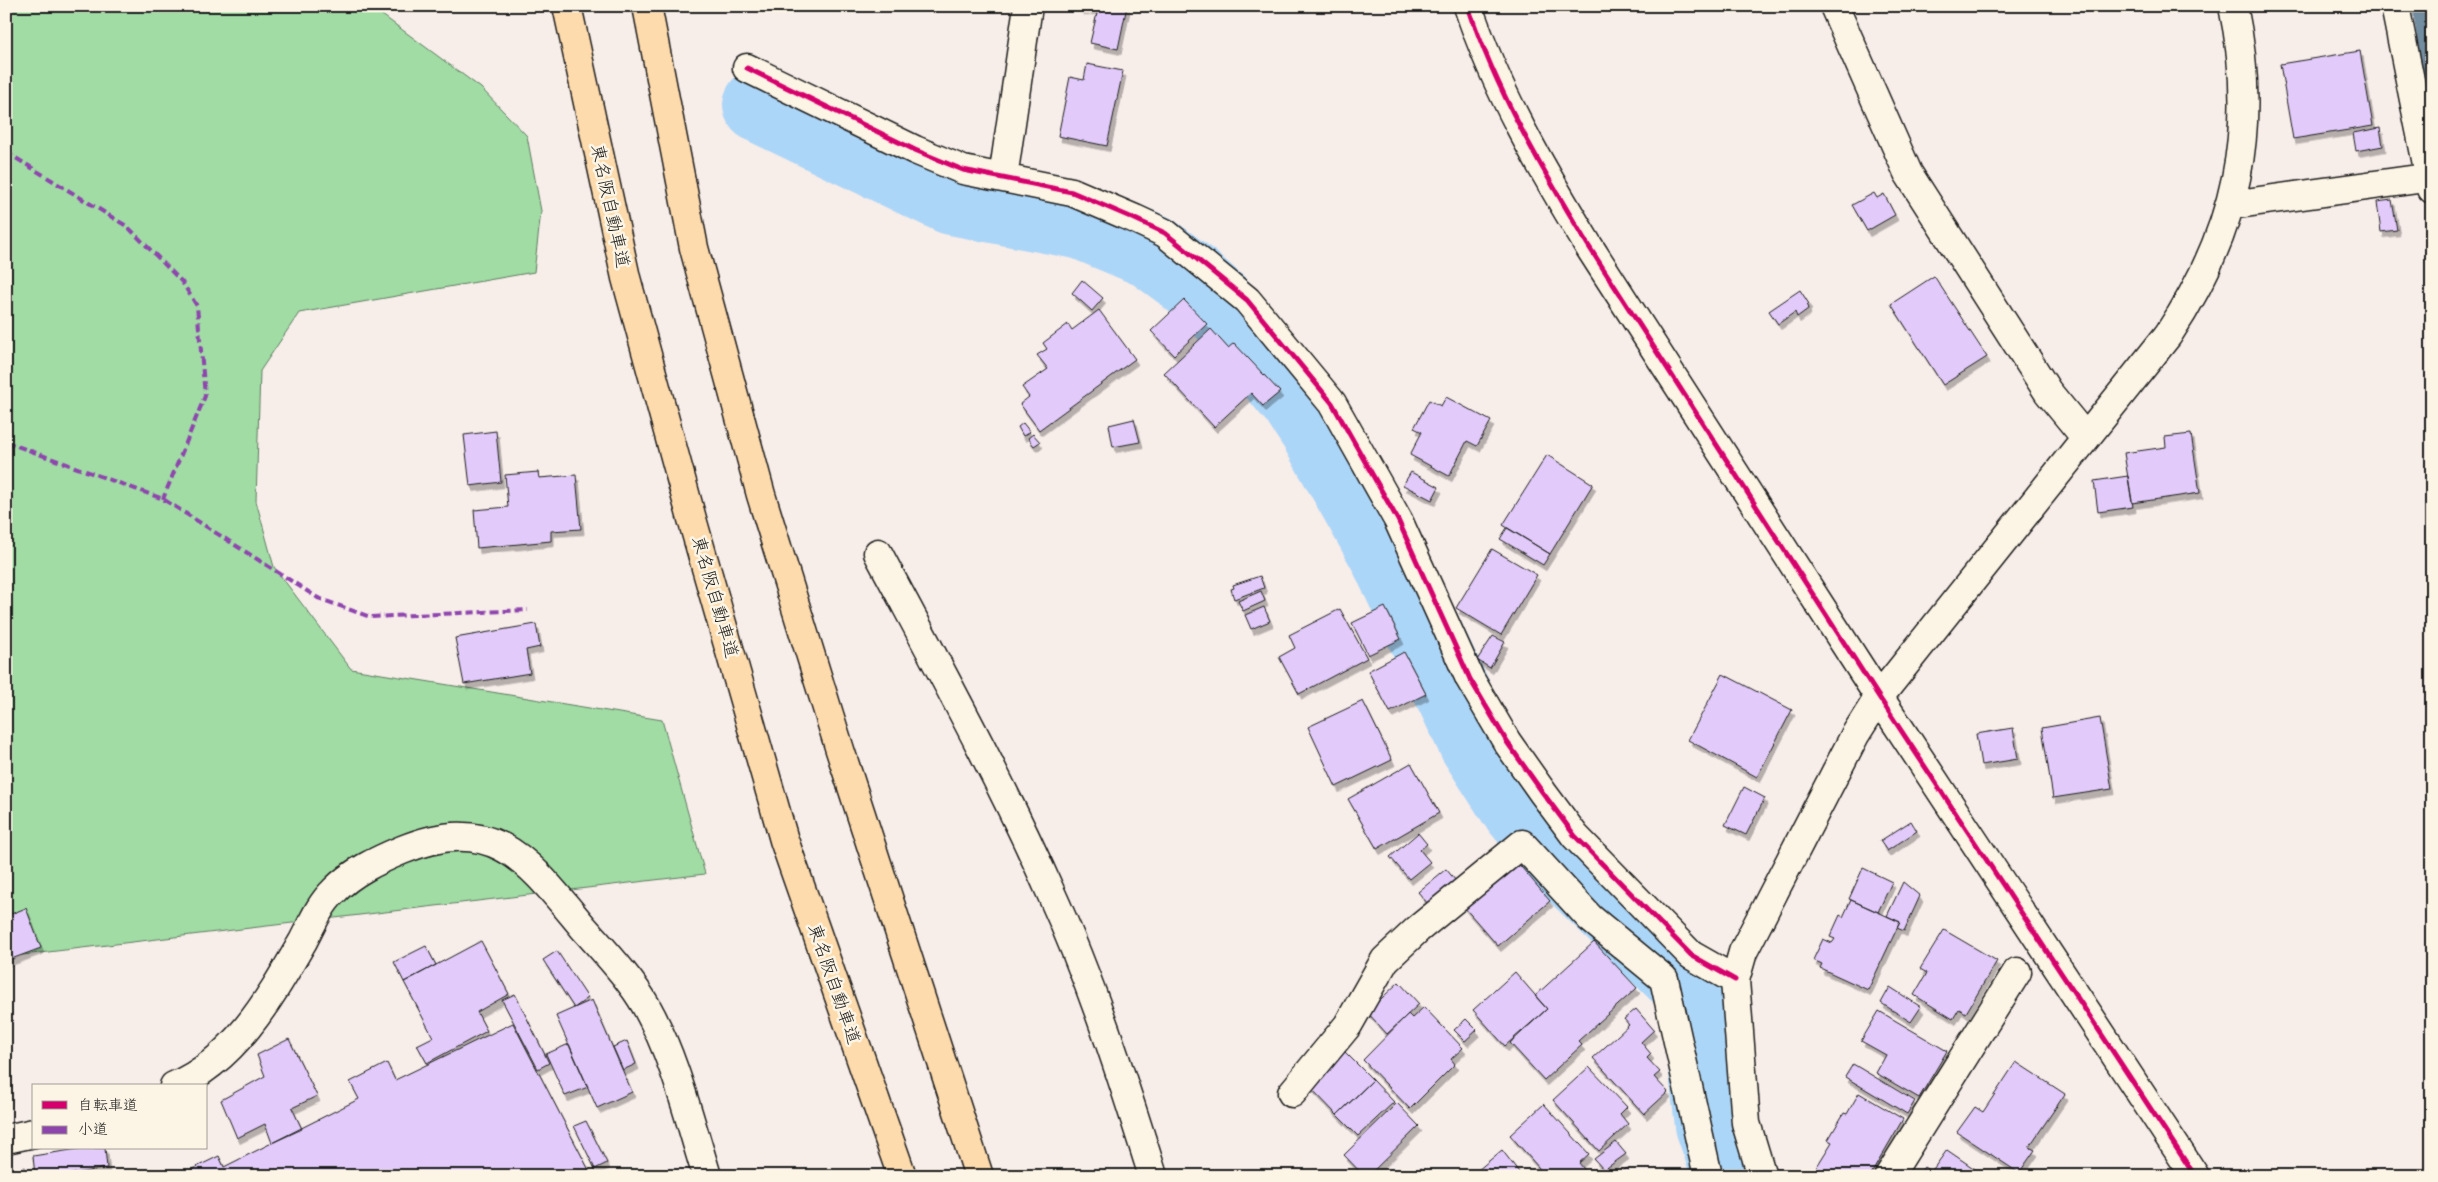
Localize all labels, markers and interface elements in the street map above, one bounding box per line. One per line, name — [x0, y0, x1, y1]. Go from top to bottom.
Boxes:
street label: 東名阪自動車道 — [586, 142, 634, 270]
street label: 東名阪自動車道 — [687, 533, 743, 661]
street label: 東名阪自動車道 — [803, 921, 865, 1047]
legend — [32, 1084, 208, 1150]
text: 自転車道 — [78, 1096, 138, 1115]
text: 小道 — [78, 1120, 108, 1139]

